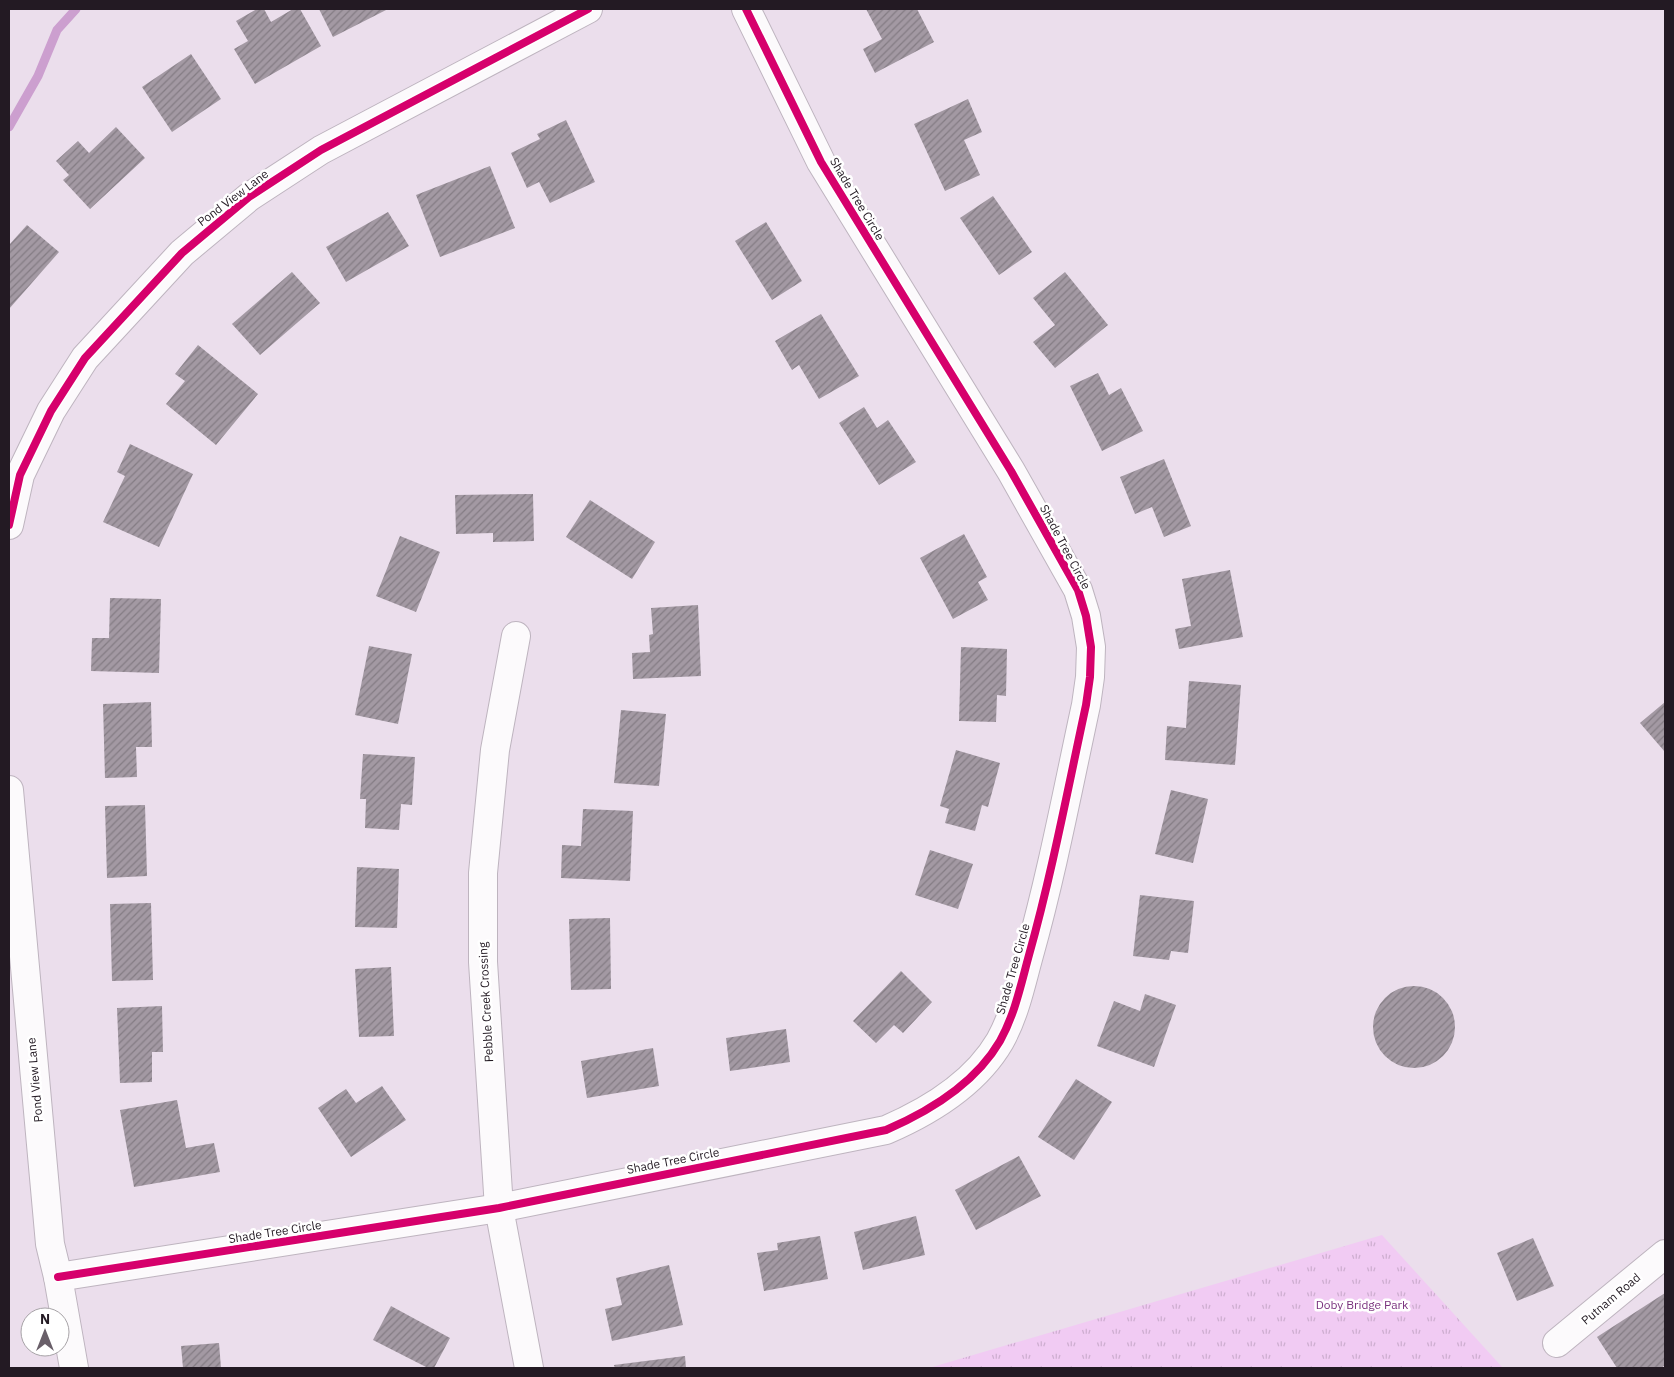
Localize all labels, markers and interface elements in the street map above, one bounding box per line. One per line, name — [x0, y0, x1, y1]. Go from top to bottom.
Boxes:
street label: Shade Tree Circle — [827, 155, 888, 243]
street label: Pond View Lane — [194, 166, 272, 229]
street label: Shade Tree Circle — [1037, 502, 1094, 592]
street label: Shade Tree Circle — [992, 921, 1033, 1016]
street label: Pebble Creek Crossing — [475, 941, 496, 1063]
street label: Pond View Lane — [23, 1037, 46, 1123]
street label: Shade Tree Circle — [625, 1144, 721, 1177]
street label: Shade Tree Circle — [227, 1217, 323, 1246]
street label: Putnam Road — [1578, 1270, 1643, 1328]
park label: Doby Bridge Park — [1316, 1297, 1409, 1312]
north arrow — [20, 1307, 70, 1357]
text: N — [40, 1310, 50, 1328]

